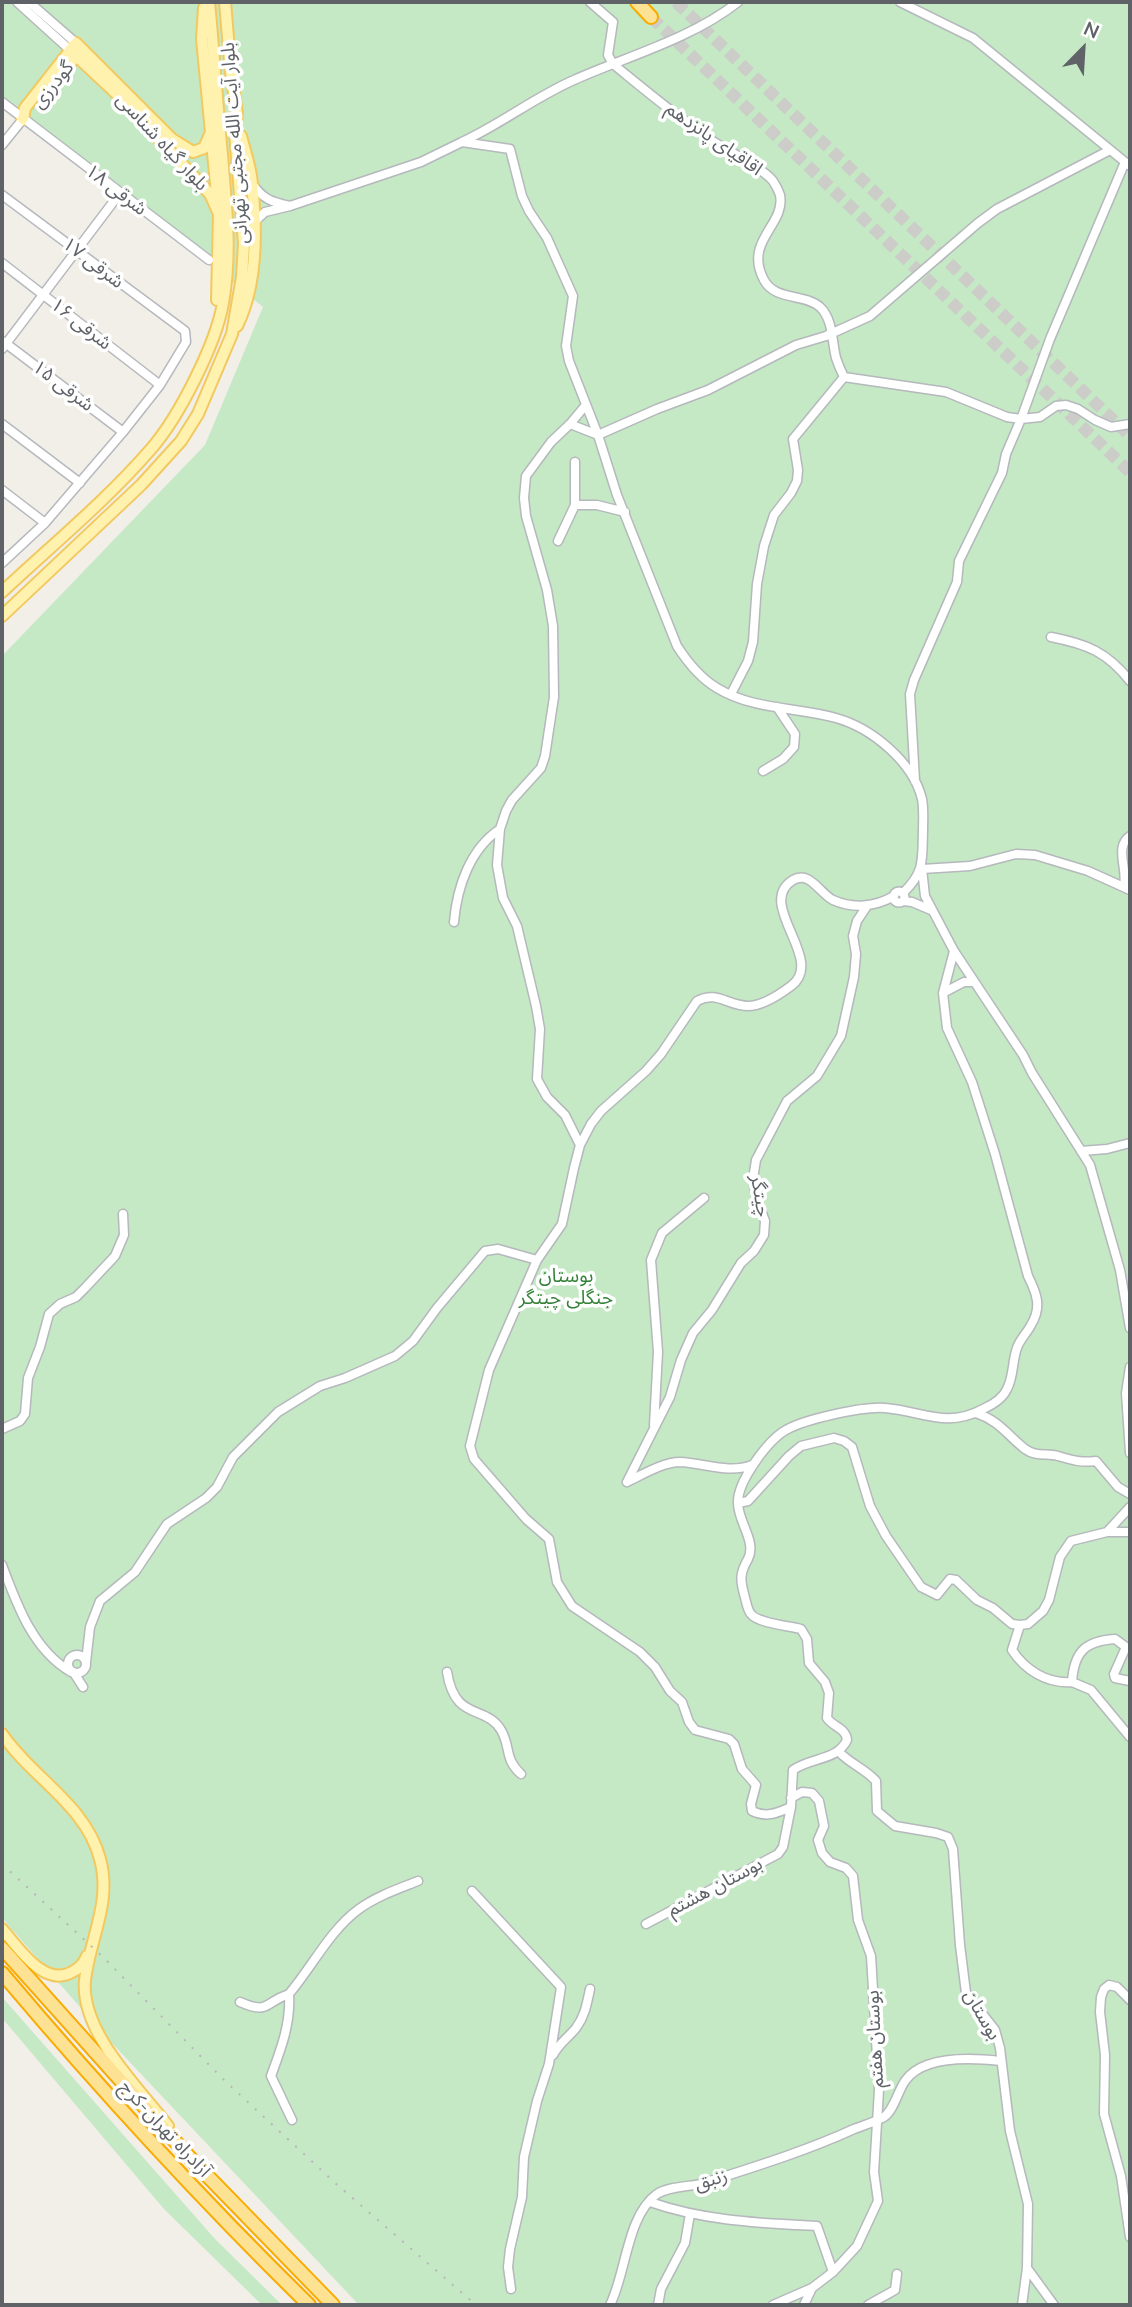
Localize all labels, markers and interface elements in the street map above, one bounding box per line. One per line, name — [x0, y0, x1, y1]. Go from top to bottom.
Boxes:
north arrow — [1048, 14, 1118, 84]
text: N — [1080, 16, 1103, 44]
street label: بلوار آیت الله مجتبی تهرانی — [217, 41, 253, 245]
street label: گودرزی — [27, 57, 79, 113]
street label: بلوار گیاه شناسی — [111, 88, 213, 196]
street label: اقاقیای پانزدهم — [661, 97, 767, 181]
street label: ۱۸ شرقی — [81, 160, 151, 220]
street label: ۱۷ شرقی — [58, 233, 128, 293]
street label: ۱۶ شرقی — [46, 293, 116, 355]
street label: ۱۵ شرقی — [28, 356, 98, 416]
street label: چیتگر — [745, 1173, 775, 1219]
park label: بوستان جنگلی چیتگر — [519, 1265, 613, 1309]
street label: بوستان هشتم — [664, 1852, 766, 1922]
street label: بوستان — [958, 1986, 1006, 2044]
street label: بوستان هفتم — [861, 1990, 889, 2088]
street label: آزادراه تهران-کرج — [114, 2076, 216, 2182]
street label: زنبق — [692, 2164, 730, 2196]

